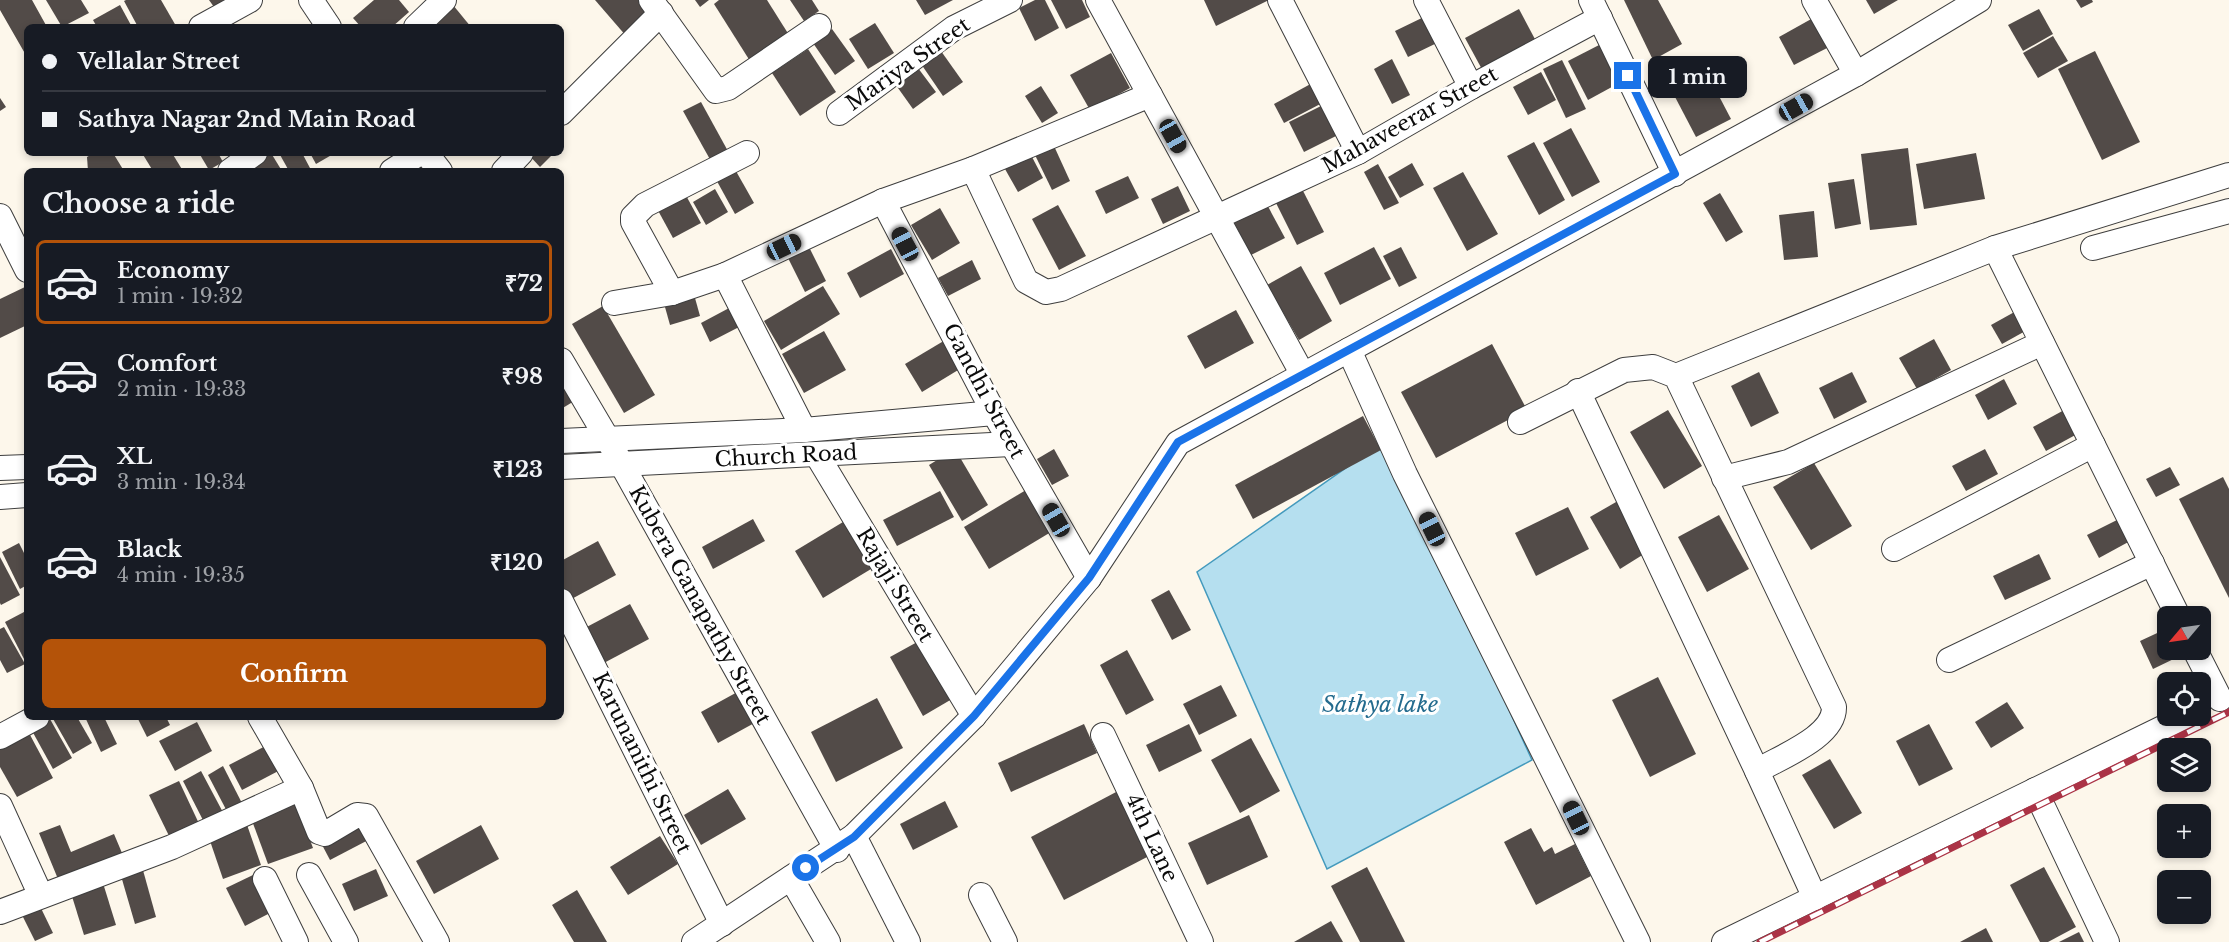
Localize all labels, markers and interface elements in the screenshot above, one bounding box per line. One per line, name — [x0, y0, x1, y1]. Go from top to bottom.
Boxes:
street label: Mariya Street — [841, 12, 975, 116]
text: Vellalar Street — [78, 48, 240, 75]
callout: 1 min — [1649, 55, 1748, 97]
street label: Mahaveerar Street — [1318, 61, 1502, 179]
route end — [1614, 62, 1641, 89]
text: 1 min — [1669, 65, 1726, 89]
car — [1776, 90, 1816, 124]
text: Sathya Nagar 2nd Main Road — [78, 106, 415, 133]
car — [1156, 116, 1190, 156]
text: Choose a ride — [42, 187, 235, 220]
car — [889, 224, 921, 264]
car — [764, 231, 804, 263]
icon: car — [45, 255, 99, 309]
text: Economy — [117, 257, 229, 284]
text: ₹72 — [505, 270, 543, 297]
text: 1 min · 19:32 — [117, 284, 243, 308]
street label: Gandhi Street — [937, 319, 1031, 463]
icon: car — [45, 348, 99, 402]
text: Comfort — [117, 350, 217, 377]
text: ₹98 — [502, 363, 543, 390]
text: 2 min · 19:33 — [117, 377, 246, 401]
street label: Church Road — [714, 439, 858, 473]
icon: car — [45, 441, 99, 495]
text: XL — [117, 443, 152, 470]
text: ₹123 — [492, 456, 543, 483]
text: 3 min · 19:34 — [117, 470, 246, 494]
street label: Kubera Ganapathy Street — [623, 481, 777, 729]
car — [1039, 500, 1073, 540]
car — [1416, 509, 1448, 549]
street label: Rajaji Street — [851, 523, 939, 647]
icon: car — [45, 534, 99, 588]
text: Black — [117, 536, 182, 563]
text: ₹120 — [490, 549, 543, 576]
text: 4 min · 19:35 — [117, 563, 245, 587]
north arrow — [2157, 606, 2211, 660]
map controls — [2157, 606, 2211, 924]
button: Confirm — [42, 639, 546, 708]
street label: Karunanithi Street — [587, 668, 697, 858]
button: locate — [2157, 672, 2211, 726]
water label: Sathya lake — [1322, 691, 1438, 718]
button: layers — [2157, 738, 2211, 792]
street label: 4th Lane — [1120, 790, 1184, 886]
car — [1560, 798, 1592, 838]
button: + — [2157, 804, 2211, 858]
route start — [792, 854, 819, 881]
button: − — [2157, 870, 2211, 924]

